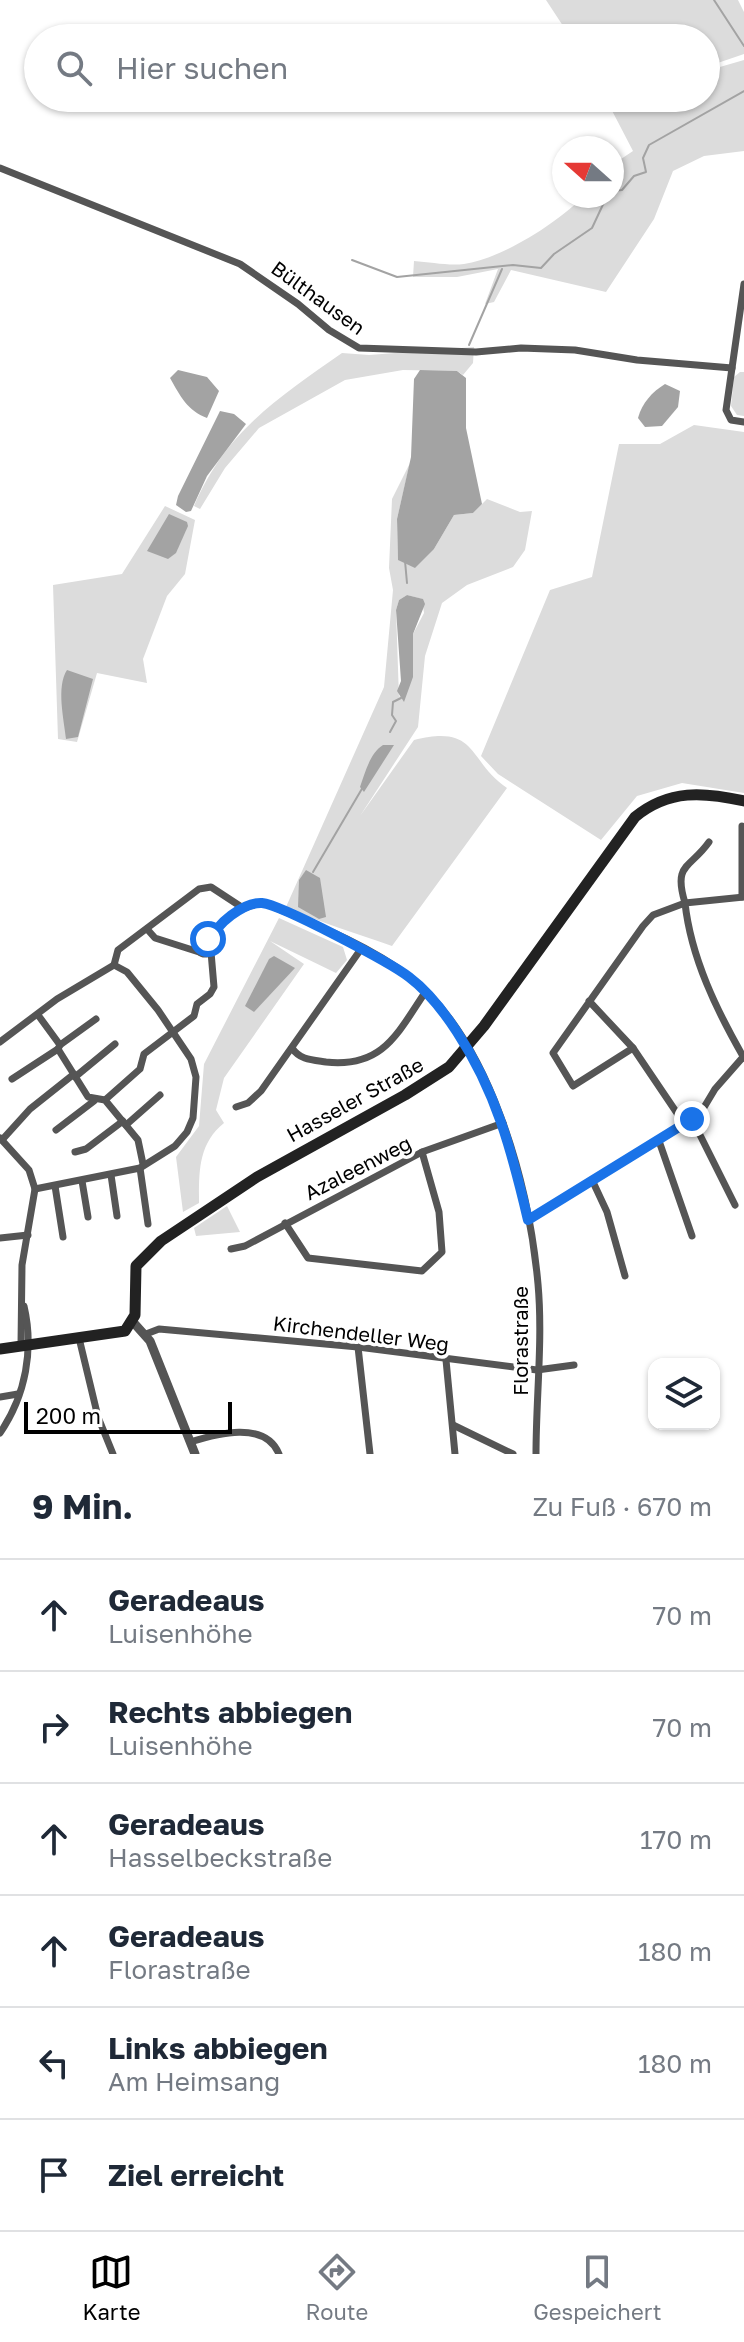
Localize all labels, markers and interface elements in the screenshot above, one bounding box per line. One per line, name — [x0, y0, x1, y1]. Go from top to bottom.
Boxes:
search box — [24, 24, 720, 112]
icon: search — [52, 46, 96, 90]
text: Hier suchen — [116, 50, 288, 86]
north arrow — [552, 136, 624, 208]
street label: Bülthausen — [267, 255, 370, 339]
route start — [190, 921, 226, 957]
street label: Hasseler Straße — [282, 1052, 427, 1147]
route end — [674, 1101, 710, 1137]
street label: Azaleenweg — [300, 1130, 415, 1204]
street label: Florastraße — [508, 1286, 532, 1396]
street label: Kirchendeller Weg — [272, 1310, 450, 1356]
map controls — [648, 1358, 720, 1430]
button: layers — [648, 1358, 720, 1430]
scale bar — [24, 1398, 232, 1434]
text: 200 m — [36, 1402, 101, 1429]
text: 9 Min. — [32, 1486, 133, 1526]
text: Zu Fuß · 670 m — [532, 1491, 712, 1522]
text: Geradeaus — [108, 1582, 265, 1618]
icon: ahead — [32, 1593, 76, 1637]
text: 70 m — [653, 1600, 712, 1631]
text: Luisenhöhe — [108, 1618, 253, 1649]
text: Rechts abbiegen — [108, 1694, 352, 1730]
icon: right — [32, 1705, 76, 1749]
text: 70 m — [653, 1712, 712, 1743]
text: Luisenhöhe — [108, 1730, 253, 1761]
text: Geradeaus — [108, 1806, 265, 1842]
icon: ahead — [32, 1817, 76, 1861]
text: 170 m — [640, 1824, 712, 1855]
text: Hasselbeckstraße — [108, 1842, 332, 1873]
text: Geradeaus — [108, 1918, 265, 1954]
icon: ahead — [32, 1929, 76, 1973]
text: 180 m — [638, 1936, 712, 1967]
text: Florastraße — [108, 1954, 251, 1985]
text: Links abbiegen — [108, 2030, 328, 2066]
icon: left — [32, 2041, 76, 2085]
text: 180 m — [638, 2048, 712, 2079]
text: Am Heimsang — [108, 2066, 280, 2097]
icon: arrive — [32, 2153, 76, 2197]
text: Ziel erreicht — [108, 2157, 284, 2193]
tab: Karte — [82, 2250, 140, 2325]
tab: Route — [305, 2250, 368, 2325]
tab: Gespeichert — [533, 2250, 661, 2325]

